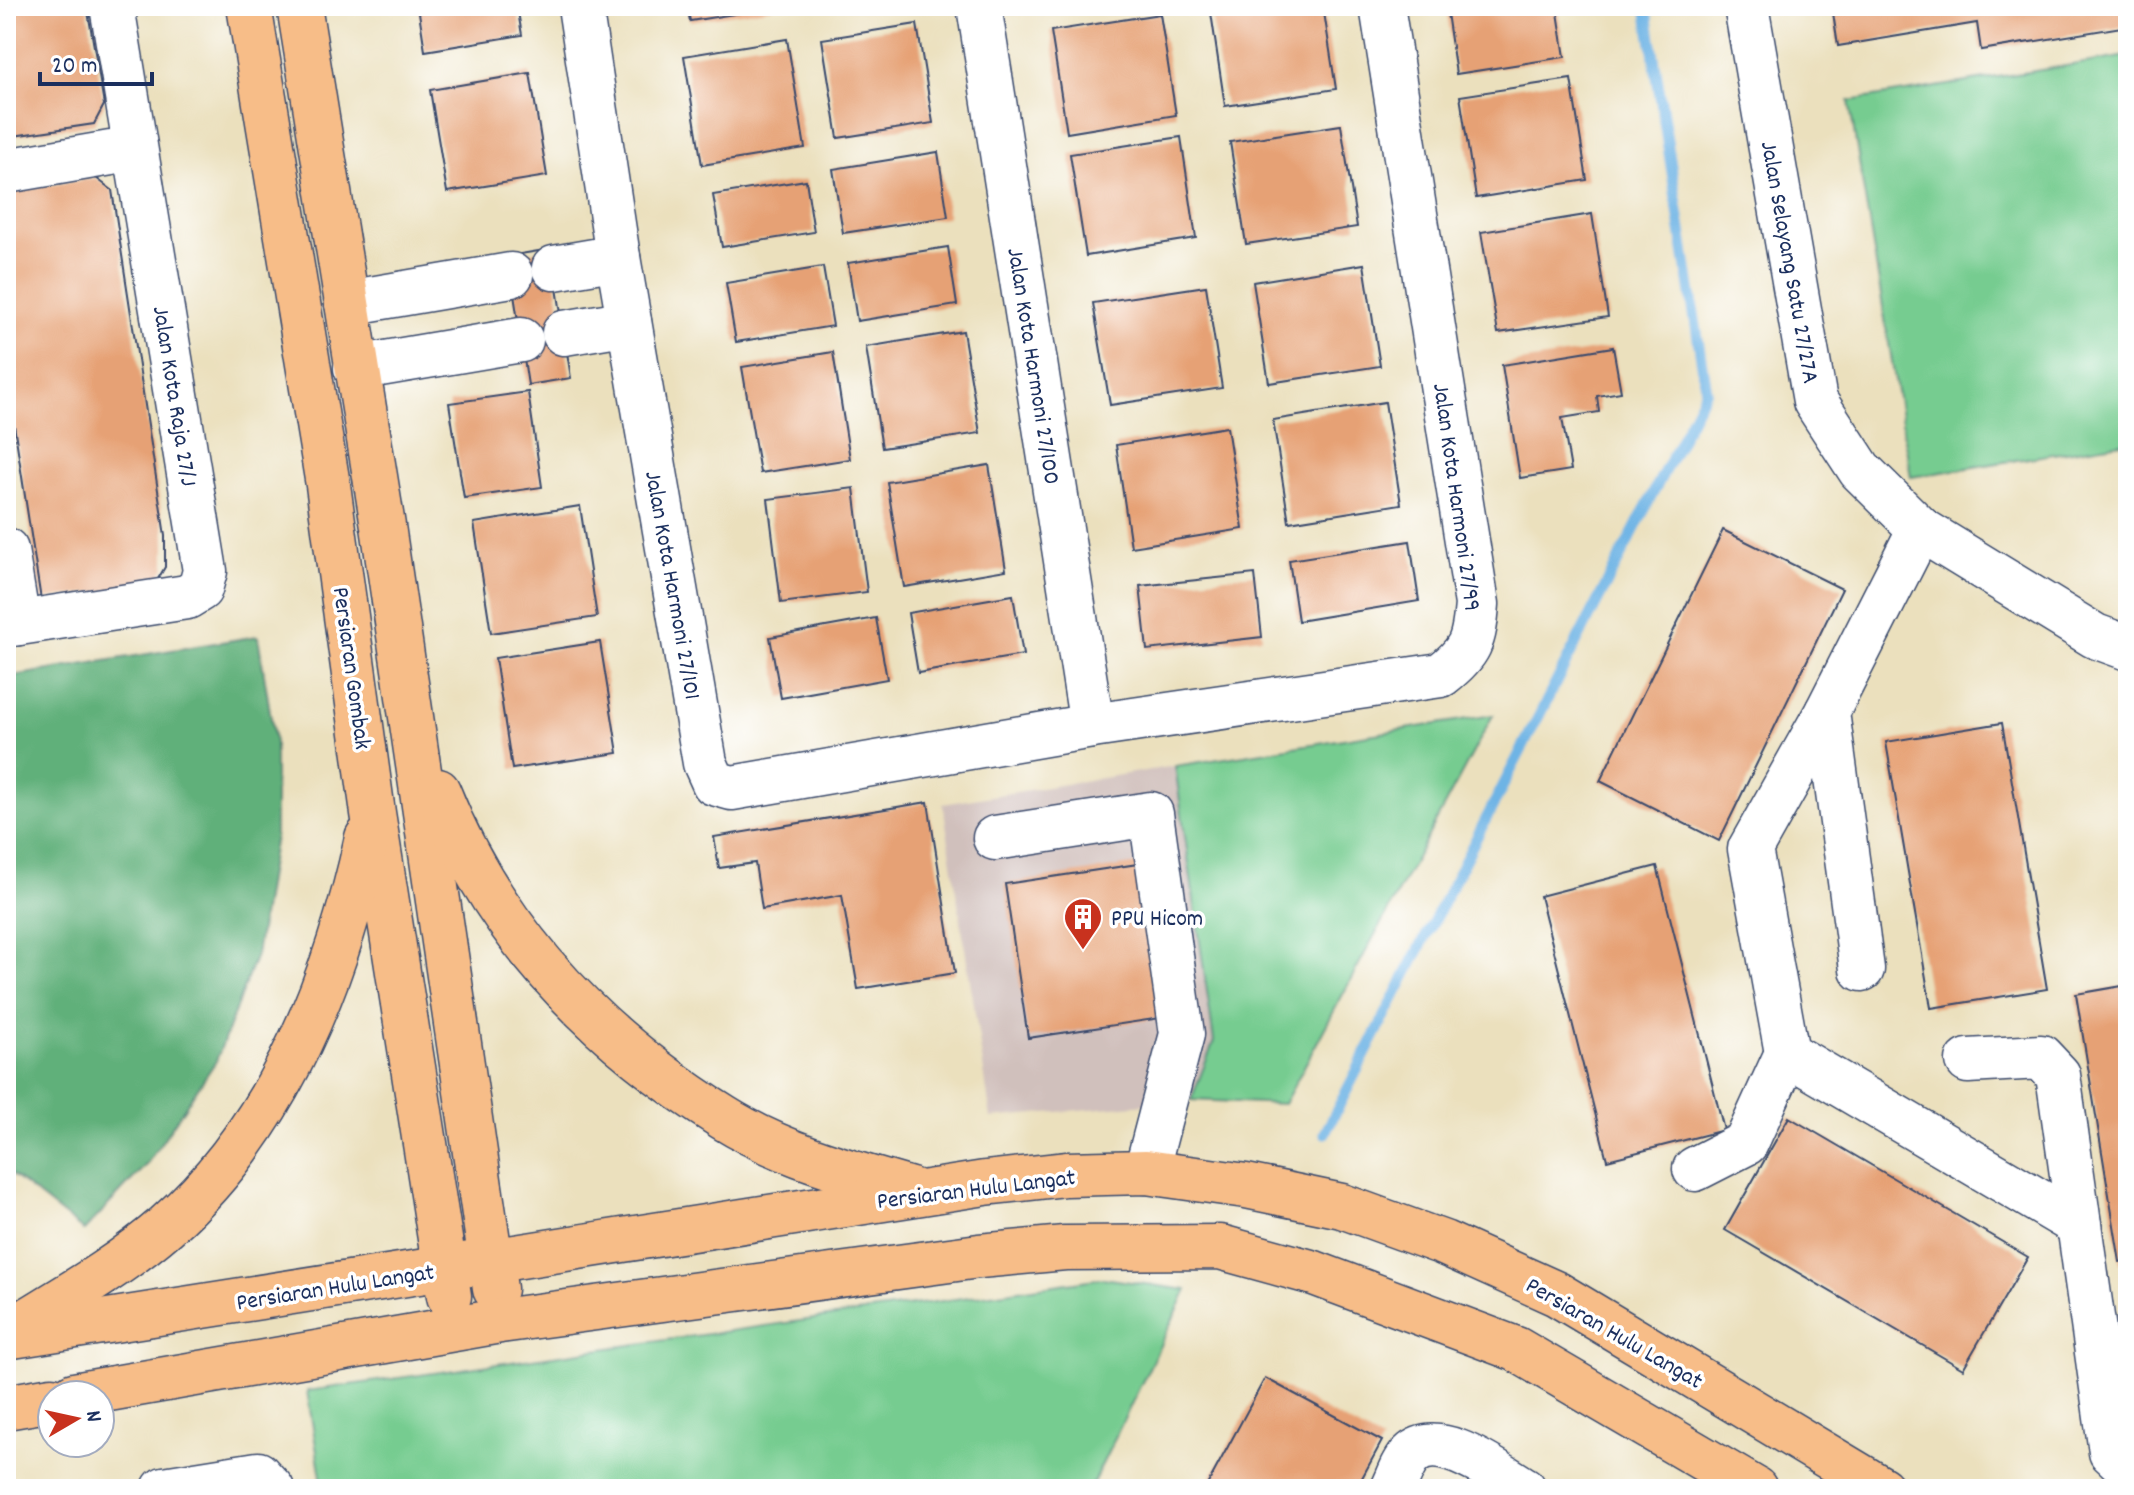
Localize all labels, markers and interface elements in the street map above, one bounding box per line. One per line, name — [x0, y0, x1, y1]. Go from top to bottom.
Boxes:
scale bar — [40, 36, 152, 86]
text: 20 m — [52, 50, 98, 84]
street label: Jalan Selayang Satu 27/27A — [1750, 139, 1826, 386]
street label: Jalan Kota Harmoni 27/100 — [997, 246, 1068, 487]
street label: Jalan Kota Raja 27/J — [142, 304, 204, 489]
street label: Jalan Kota Harmoni 27/99 — [1422, 381, 1488, 614]
street label: Jalan Kota Harmoni 27/101 — [634, 469, 708, 703]
street label: Persiaran Gombak — [322, 585, 378, 752]
building icon: PPU Hicom — [1062, 896, 1104, 951]
place label: PPU Hicom — [1111, 903, 1203, 937]
street label: Persiaran Hulu Langat — [875, 1162, 1078, 1220]
street label: Persiaran Hulu Langat — [234, 1257, 437, 1321]
street label: Persiaran Hulu Langat — [1518, 1270, 1709, 1399]
north arrow — [36, 1379, 116, 1459]
text: N — [76, 1409, 108, 1424]

